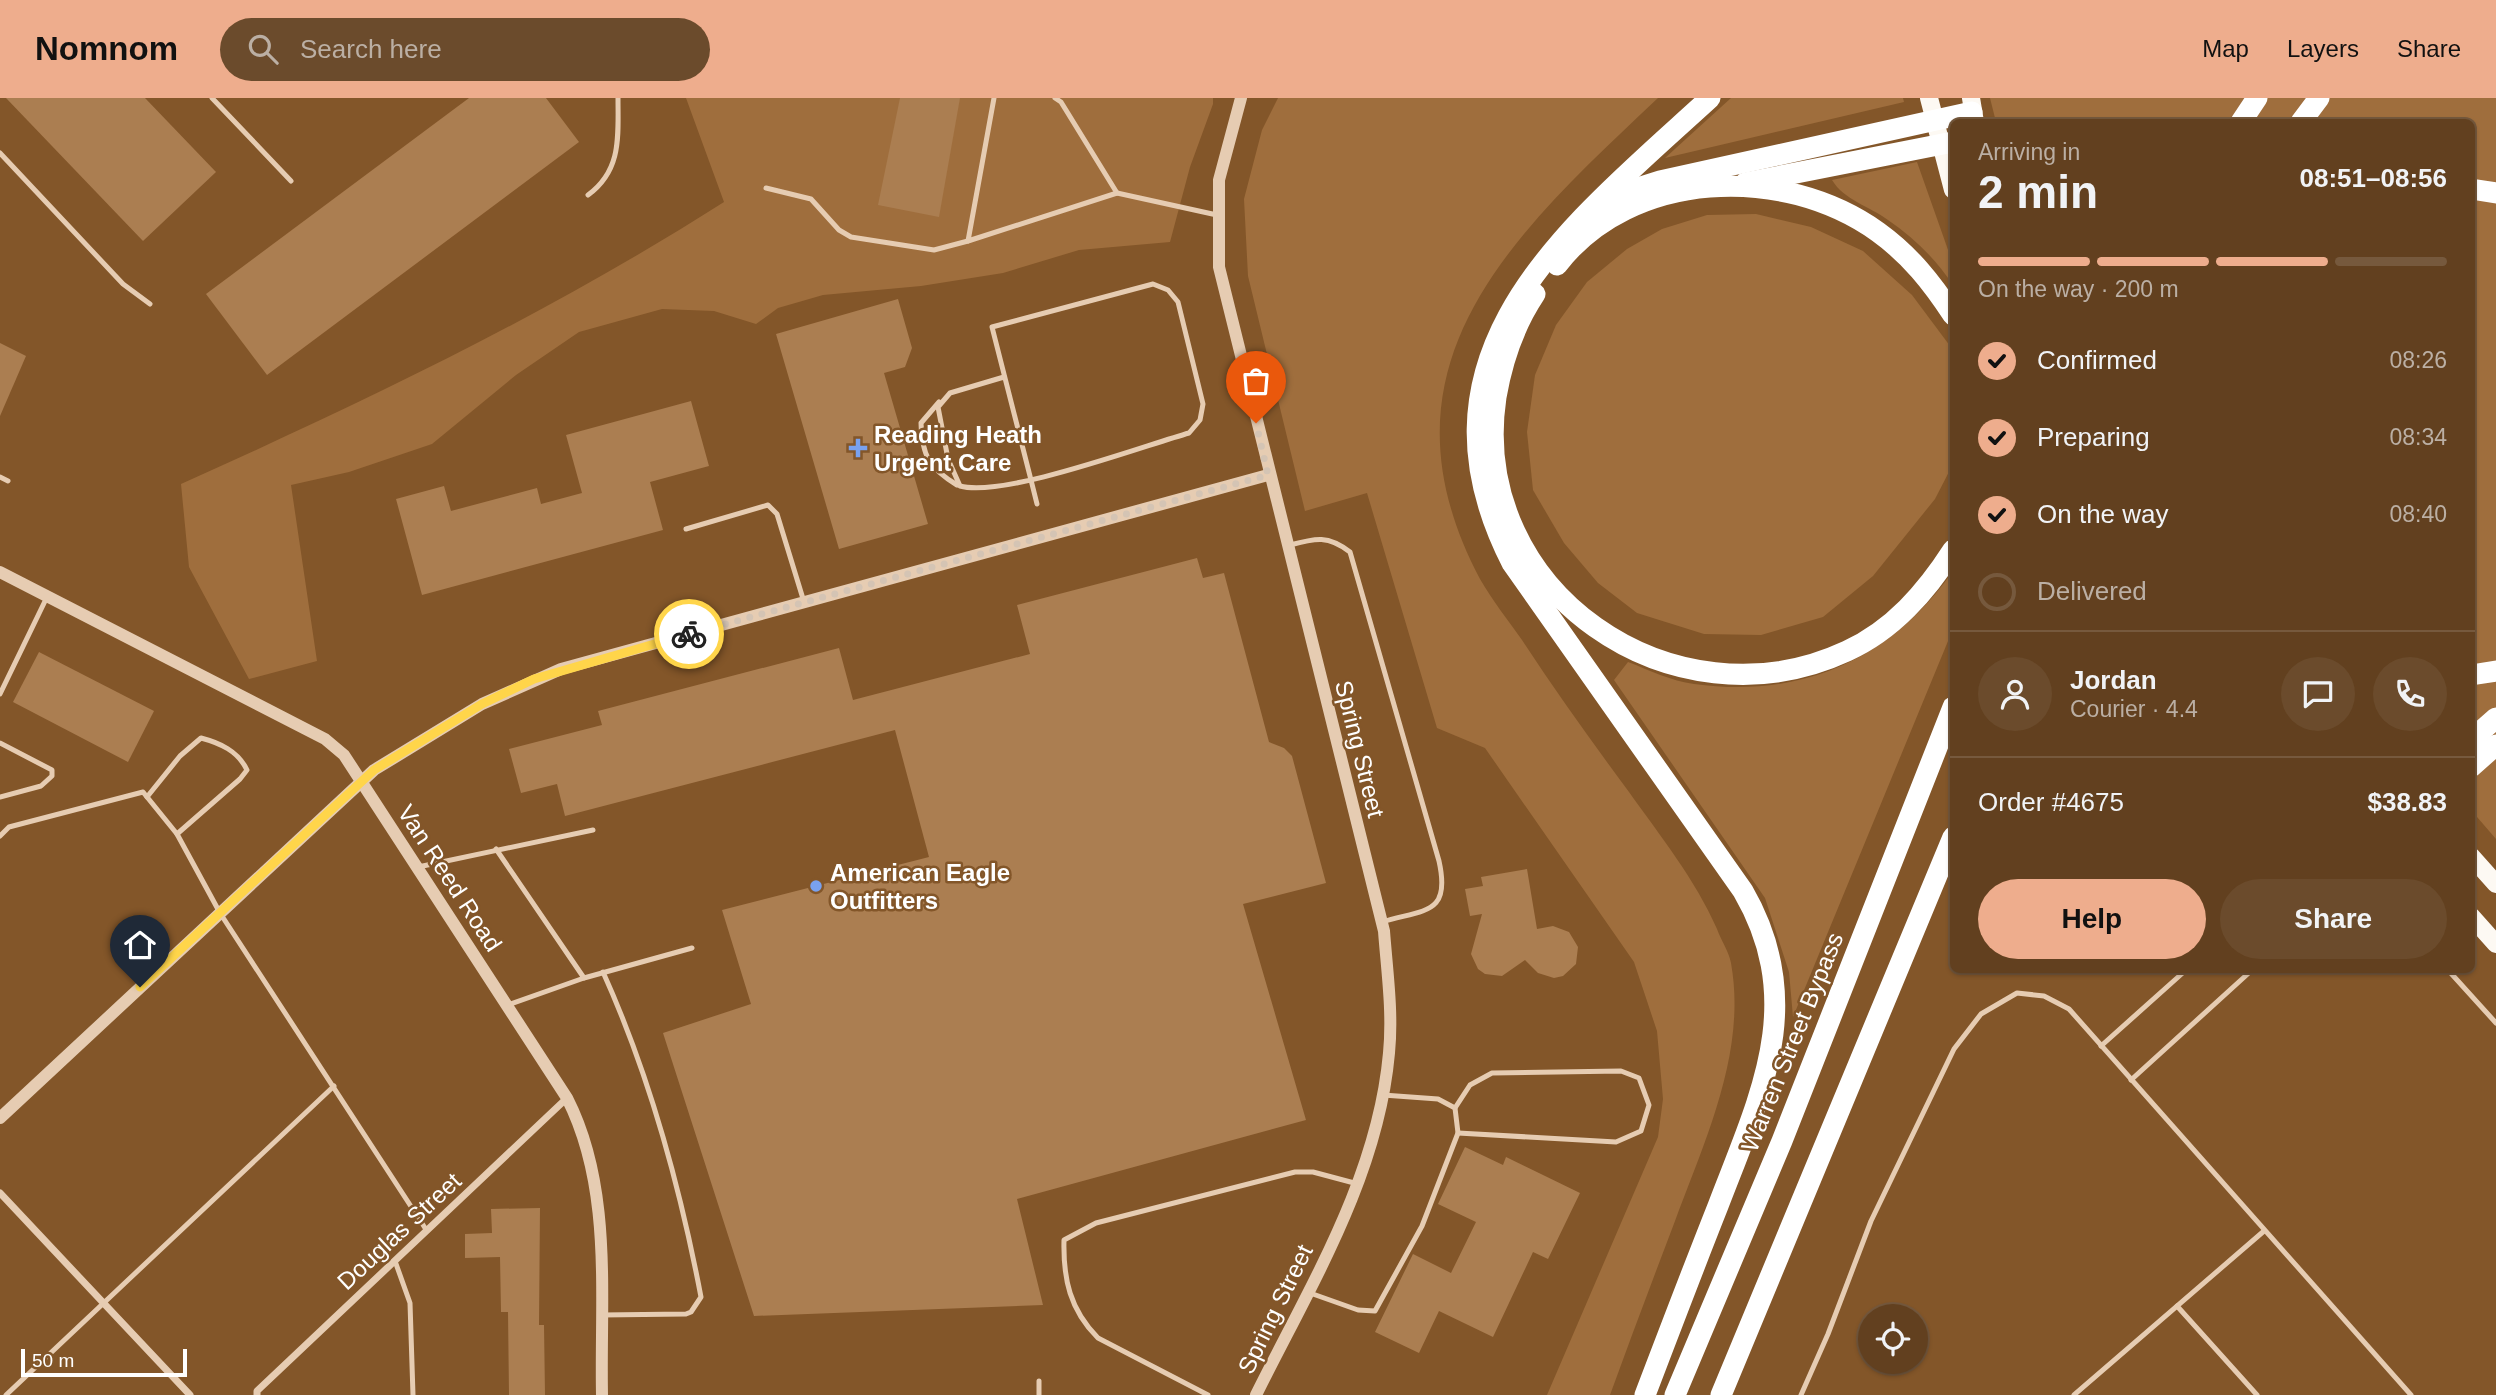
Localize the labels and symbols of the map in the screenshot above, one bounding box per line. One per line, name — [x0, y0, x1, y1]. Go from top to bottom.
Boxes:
pin — [1226, 351, 1286, 423]
place label: Reading Heath Urgent Care — [874, 421, 1042, 476]
marker: Reading Heath Urgent Care — [848, 438, 868, 458]
courier — [654, 599, 724, 669]
street label: Spring Street — [1330, 678, 1390, 821]
street label: Van Reed Road — [393, 800, 507, 956]
place label: American Eagle Outfitters — [830, 859, 1010, 914]
marker: American Eagle Outfitters — [808, 878, 824, 894]
pin — [110, 915, 170, 987]
street label: Warren Street Bypass — [1736, 929, 1848, 1155]
street label: Douglas Street — [332, 1167, 466, 1295]
street label: Spring Street — [1232, 1240, 1318, 1378]
scale bar — [21, 1346, 187, 1378]

